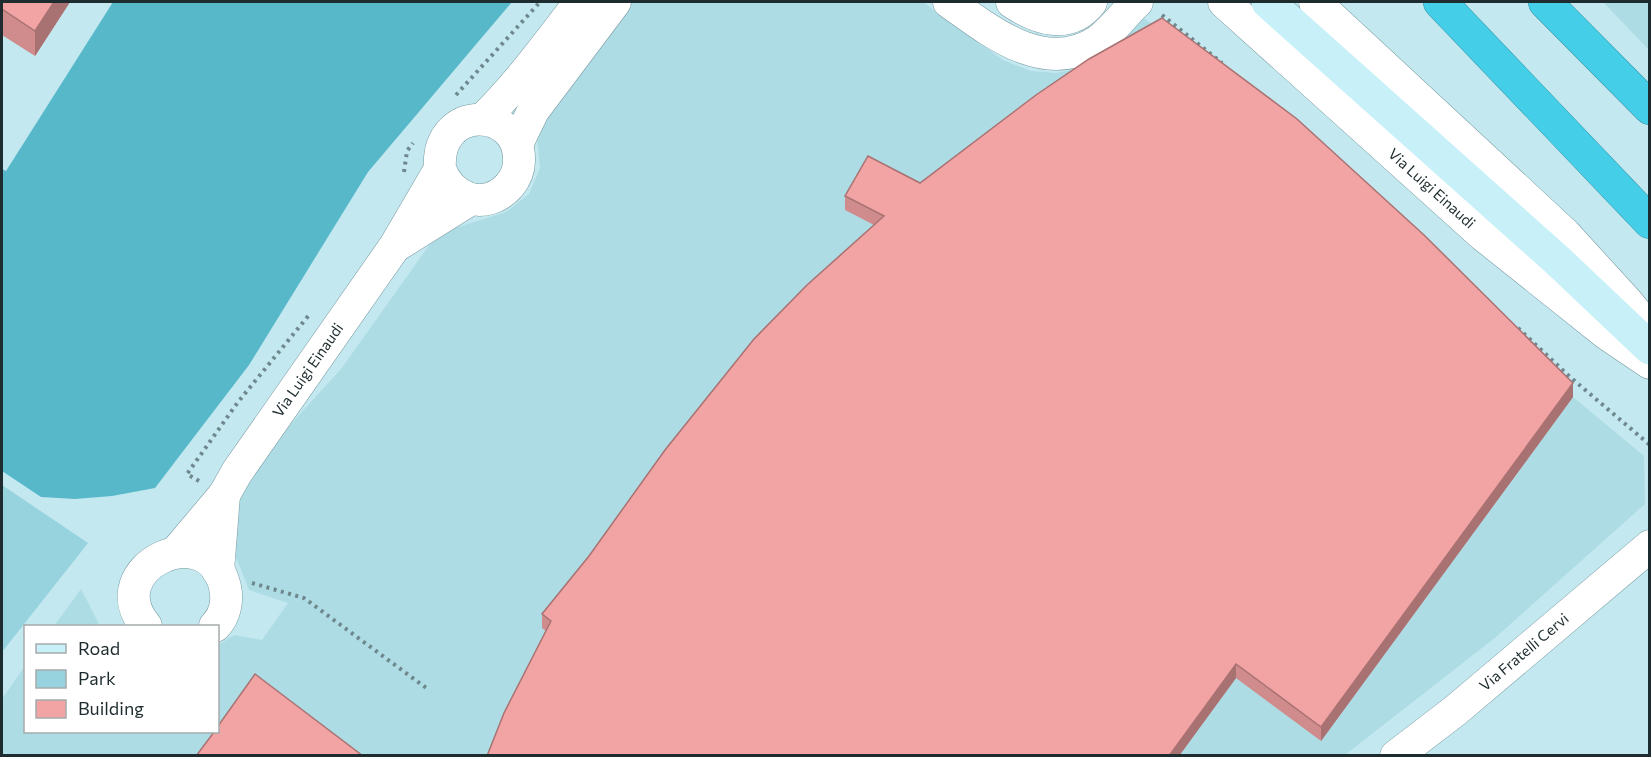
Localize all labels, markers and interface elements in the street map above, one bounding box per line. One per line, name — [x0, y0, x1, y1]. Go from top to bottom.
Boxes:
street label: Via Luigi Einaudi — [1385, 144, 1479, 232]
street label: Via Luigi Einaudi — [268, 319, 346, 420]
street label: Via Fratelli Cervi — [1475, 609, 1572, 694]
legend — [24, 625, 219, 733]
text: Road — [78, 637, 120, 659]
text: Park — [78, 667, 116, 689]
text: Building — [78, 697, 144, 719]

